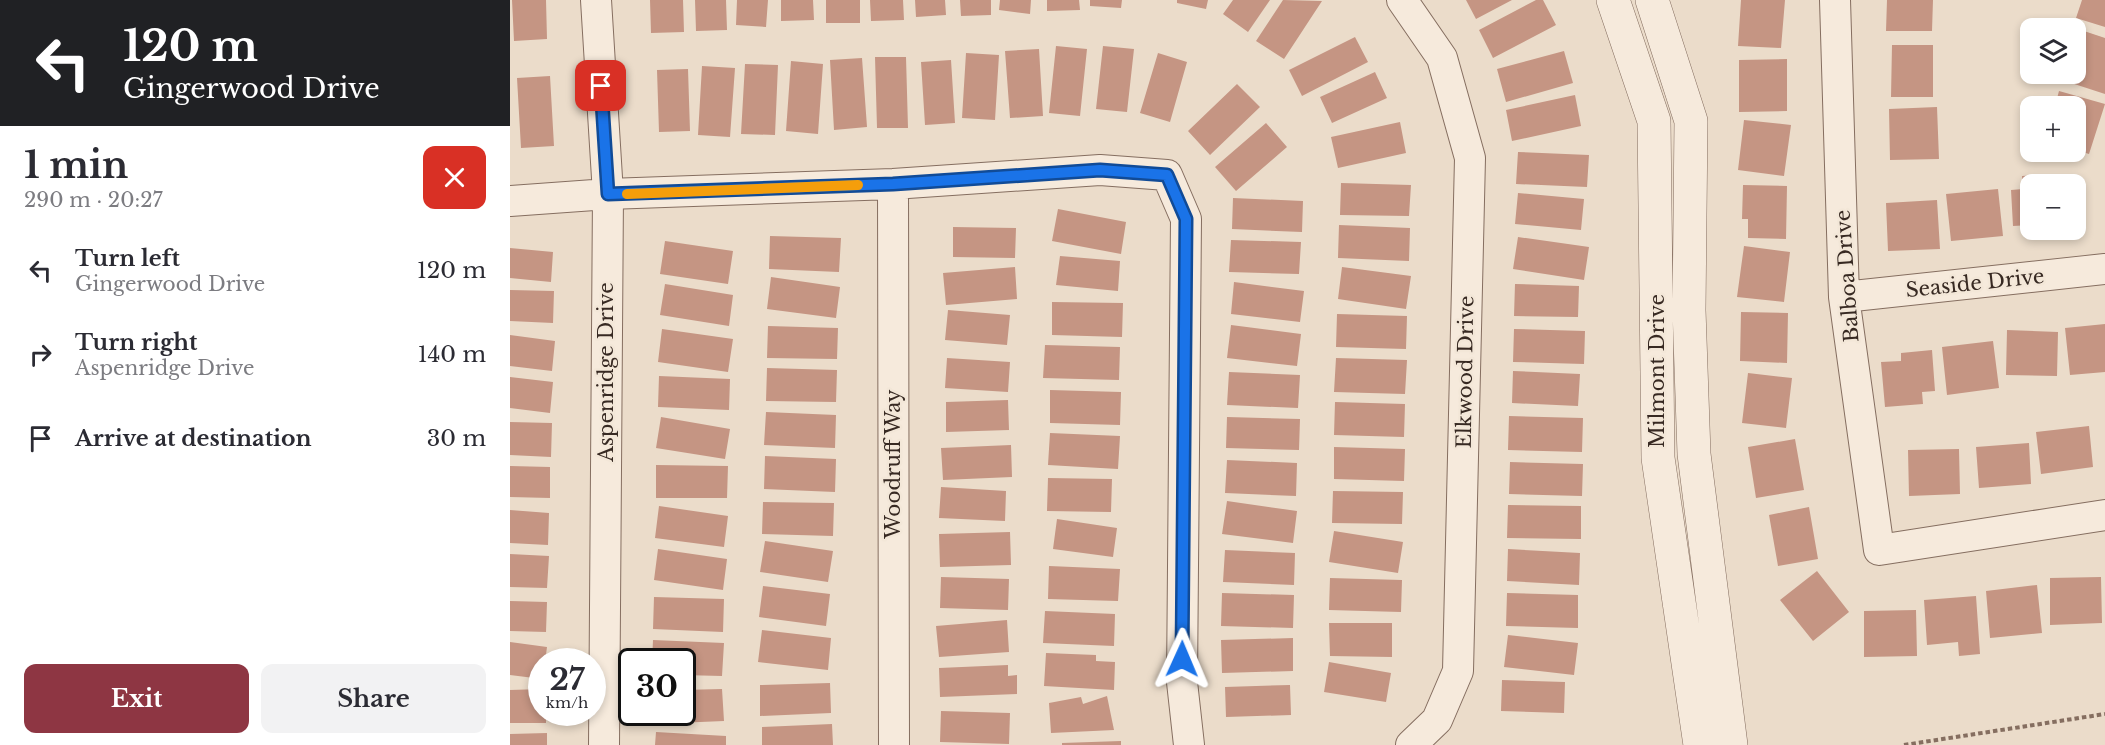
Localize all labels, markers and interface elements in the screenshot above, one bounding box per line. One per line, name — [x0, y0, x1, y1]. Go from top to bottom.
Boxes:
map controls — [2020, 18, 2086, 240]
button: layers — [2020, 18, 2086, 84]
text: 120 m — [123, 20, 258, 72]
icon: left — [24, 24, 102, 102]
pin — [575, 60, 626, 111]
icon: arrive — [584, 69, 617, 102]
text: Gingerwood Drive — [123, 72, 380, 105]
button: + — [2020, 96, 2086, 162]
text: 1 min — [24, 143, 128, 188]
button: close — [423, 146, 486, 209]
button: − — [2020, 174, 2086, 240]
text: 290 m · 20:27 — [24, 188, 163, 212]
street label: Balboa Drive — [1830, 209, 1864, 343]
text: Turn left — [75, 245, 180, 272]
icon: left — [24, 254, 57, 287]
text: 120 m — [417, 257, 486, 284]
street label: Seaside Drive — [1905, 264, 2045, 302]
text: Gingerwood Drive — [75, 272, 265, 296]
street label: Aspenridge Drive — [594, 282, 618, 463]
street label: Milmont Drive — [1645, 294, 1669, 448]
street label: Elkwood Drive — [1452, 295, 1478, 449]
text: Turn right — [75, 329, 197, 356]
icon: right — [24, 338, 57, 371]
text: 140 m — [418, 341, 486, 368]
text: Aspenridge Drive — [75, 356, 254, 380]
street label: Woodruff Way — [881, 389, 905, 540]
icon: arrive — [24, 422, 57, 455]
text: Arrive at destination — [75, 425, 312, 452]
text: 30 m — [427, 425, 486, 452]
position arrow — [1150, 627, 1214, 691]
speed limit sign: 30 — [618, 648, 696, 726]
text: 27 — [549, 661, 585, 698]
button: Exit — [24, 664, 249, 733]
button: Share — [261, 664, 486, 733]
text: km/h — [546, 693, 588, 712]

